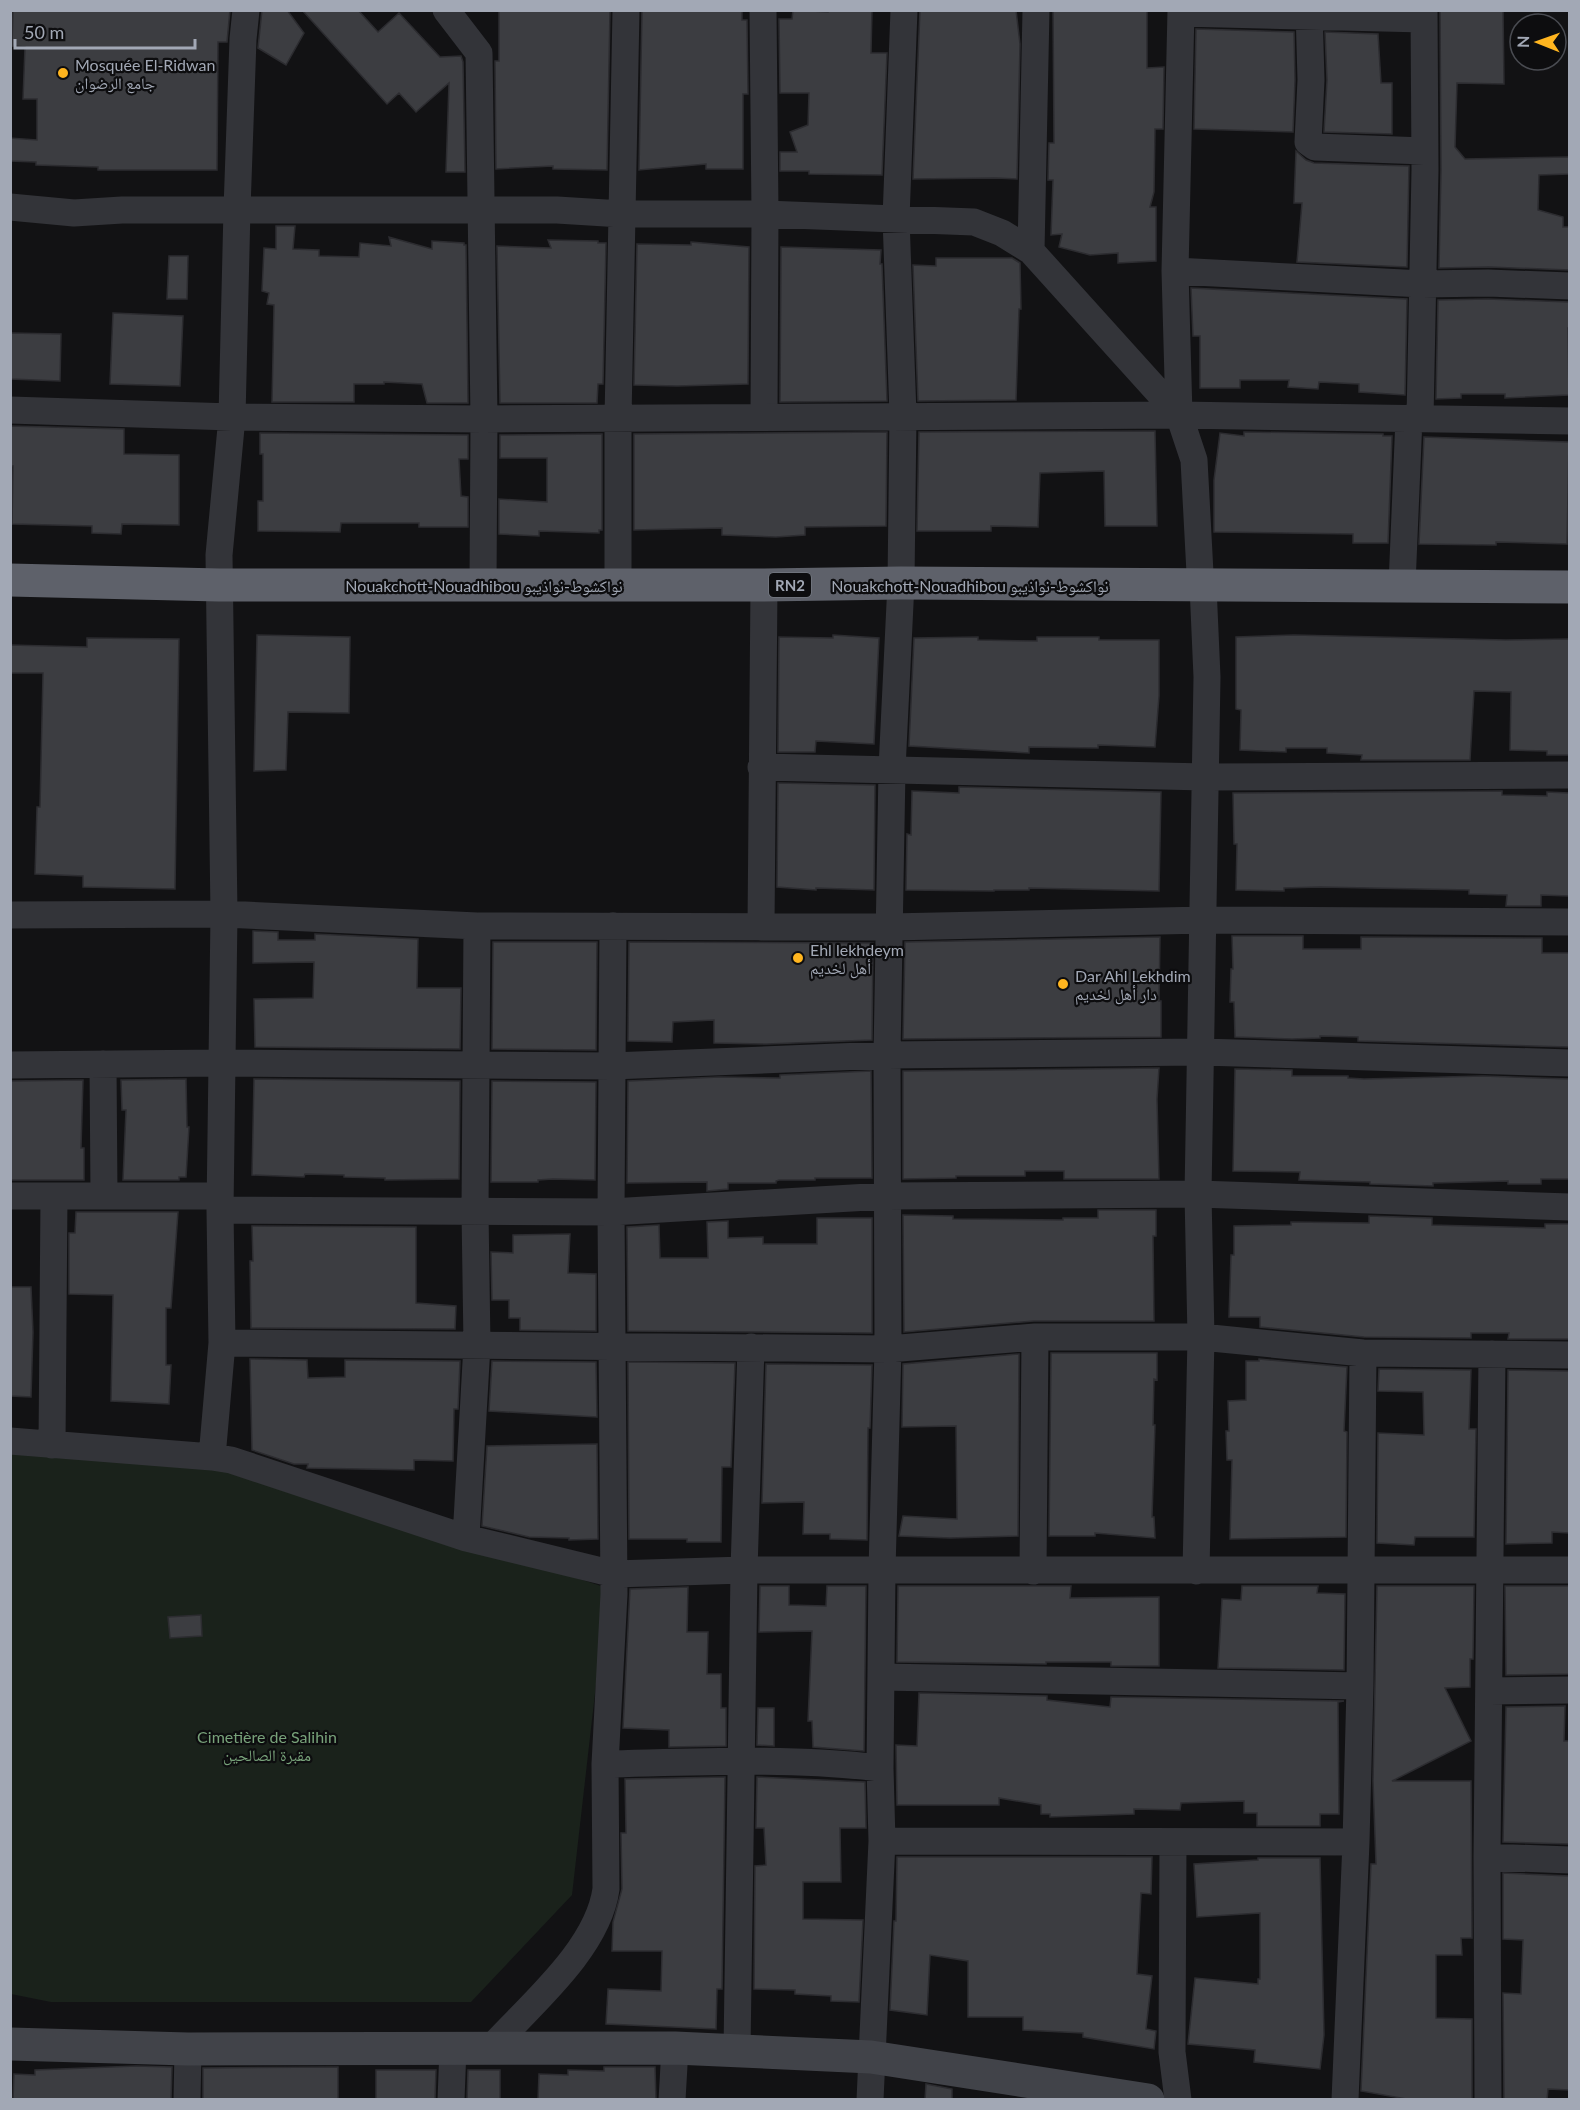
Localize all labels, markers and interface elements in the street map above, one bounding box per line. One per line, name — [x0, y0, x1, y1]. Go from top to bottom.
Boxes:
scale bar — [15, 12, 195, 50]
north arrow — [1508, 12, 1568, 72]
text: 50 m — [24, 21, 64, 43]
text: N — [1513, 35, 1532, 48]
place label: Mosquée El-Ridwan جامع الرضوان — [75, 55, 215, 94]
marker: Mosquée El-Ridwan جامع الرضوان — [56, 66, 70, 80]
road number: RN2 — [769, 573, 811, 597]
street label: Nouakchott-Nouadhibou نواكشوط-نواذيبو — [345, 576, 623, 596]
street label: Nouakchott-Nouadhibou نواكشوط-نواذيبو — [831, 576, 1109, 596]
place label: Ehl lekhdeym أهل لخديم — [810, 940, 904, 979]
marker: Ehl lekhdeym أهل لخديم — [791, 951, 805, 965]
place label: Dar Ahl Lekhdim دار أهل لخديم — [1075, 966, 1191, 1005]
marker: Dar Ahl Lekhdim دار أهل لخديم — [1056, 977, 1070, 991]
park label: Cimetière de Salihin مقبرة الصالحين — [197, 1727, 337, 1766]

